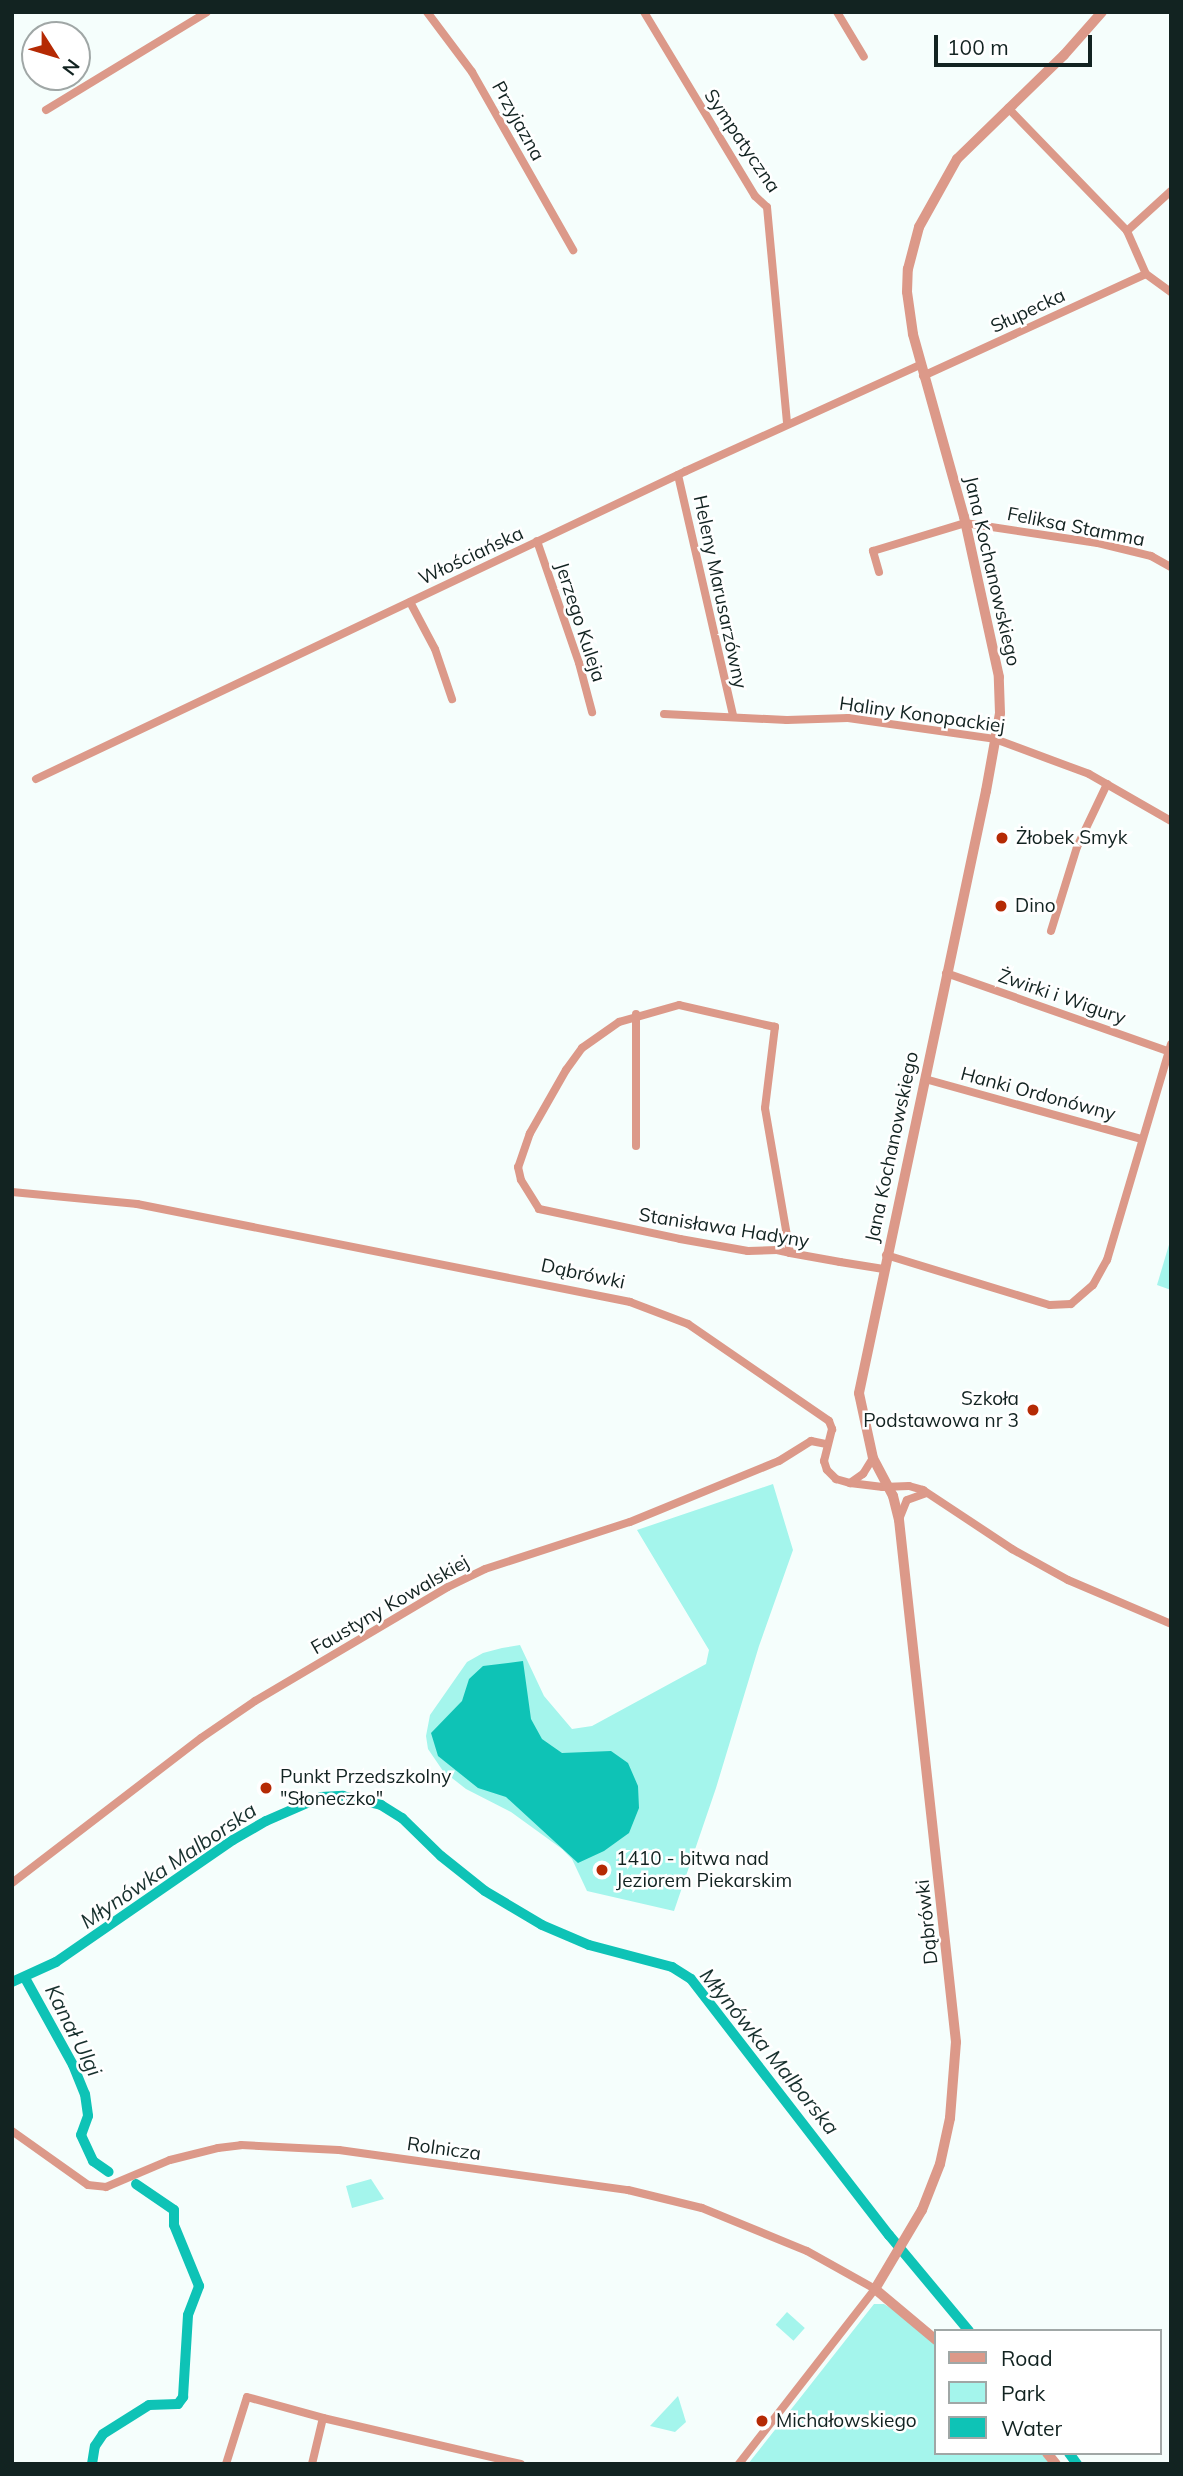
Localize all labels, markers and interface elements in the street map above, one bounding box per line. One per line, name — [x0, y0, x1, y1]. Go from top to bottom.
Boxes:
north arrow — [21, 21, 91, 91]
scale bar — [938, 21, 1096, 65]
text: 100 m — [947, 34, 1009, 60]
text: N — [57, 54, 85, 80]
street label: Przyjazna — [487, 77, 549, 165]
street label: Sympatyczna — [699, 85, 785, 197]
street label: Słupecka — [987, 284, 1069, 338]
street label: Jana Kochanowskiego — [959, 474, 1025, 668]
street label: Heleny Marusarzówny — [688, 493, 752, 691]
street label: Feliksa Stamma — [1005, 502, 1147, 552]
street label: Włościańska — [415, 522, 527, 590]
street label: Jerzego Kuleja — [550, 559, 610, 685]
street label: Haliny Konopackiej — [838, 692, 1006, 738]
place label: Żłobek Smyk — [1016, 827, 1127, 849]
marker: Żłobek Smyk — [994, 830, 1010, 846]
place label: Dino — [1015, 895, 1056, 917]
marker: Dino — [993, 898, 1009, 914]
street label: Żwirki i Wigury — [995, 965, 1129, 1029]
street label: Jana Kochanowskiego — [861, 1050, 923, 1244]
street label: Hanki Ordonówny — [958, 1062, 1118, 1126]
street label: Stanisława Hadyny — [637, 1203, 811, 1253]
street label: Dąbrówki — [539, 1254, 627, 1294]
place label: Szkoła Podstawowa nr 3 — [863, 1388, 1019, 1432]
marker: Szkoła Podstawowa nr 3 — [1025, 1402, 1041, 1418]
street label: Faustyny Kowalskiej — [307, 1551, 473, 1659]
place label: Punkt Przedszkolny "Słoneczko" — [280, 1766, 451, 1810]
marker: Punkt Przedszkolny "Słoneczko" — [258, 1780, 274, 1796]
water label: Młynówka Malborska — [75, 1797, 261, 1933]
place label: 1410 - bitwa nad Jeziorem Piekarskim — [616, 1848, 792, 1892]
marker: 1410 - bitwa nad Jeziorem Piekarskim — [594, 1862, 610, 1878]
street label: Dąbrówki — [911, 1878, 943, 1966]
water label: Młynówka Malborska — [695, 1963, 845, 2139]
water label: Kanał Ulgi — [40, 1980, 108, 2080]
street label: Rolnicza — [406, 2133, 482, 2165]
legend — [934, 2329, 1162, 2455]
text: Road — [1001, 2345, 1052, 2371]
text: Park — [1001, 2380, 1045, 2406]
place label: Michałowskiego — [776, 2410, 917, 2432]
marker: Michałowskiego — [754, 2413, 770, 2429]
text: Water — [1001, 2415, 1062, 2441]

